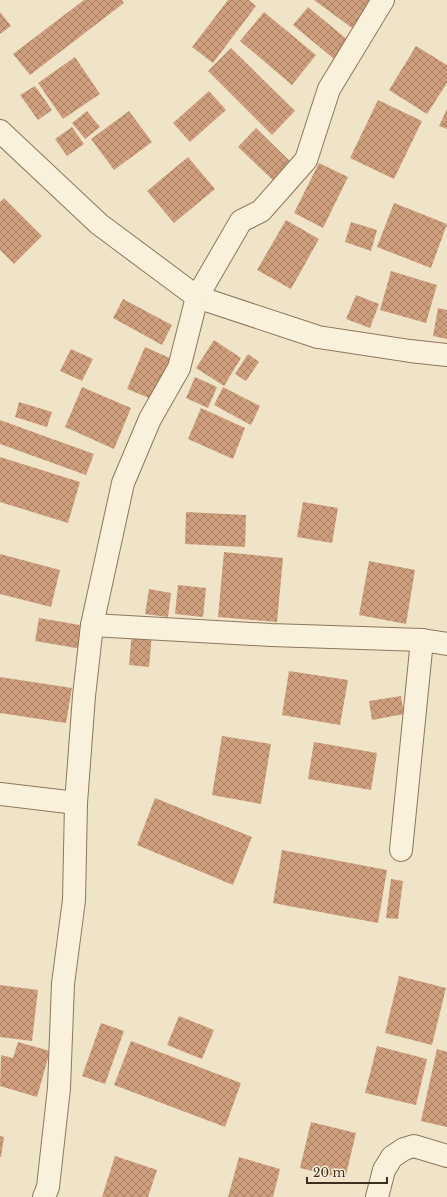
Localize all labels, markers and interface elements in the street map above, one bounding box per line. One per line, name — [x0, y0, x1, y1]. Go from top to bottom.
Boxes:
scale bar — [307, 1159, 387, 1185]
text: 20 m — [313, 1165, 345, 1180]

